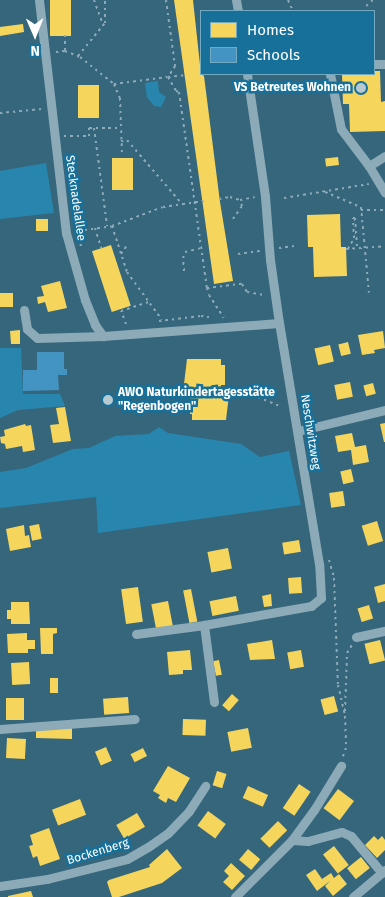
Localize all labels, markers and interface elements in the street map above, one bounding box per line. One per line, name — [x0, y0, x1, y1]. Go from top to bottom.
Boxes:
north arrow — [10, 10, 60, 60]
legend — [200, 10, 375, 75]
text: Homes — [247, 21, 294, 39]
text: N — [30, 42, 40, 59]
text: Schools — [247, 46, 300, 64]
place label: VS Betreutes Wohnen — [234, 81, 351, 95]
marker: VS Betreutes Wohnen — [355, 82, 367, 94]
street label: Stecknadelallee — [62, 154, 88, 242]
place label: AWO Naturkindertagesstätte "Regenbogen" — [118, 386, 275, 414]
street label: Neschwitzweg — [297, 393, 323, 471]
marker: AWO Naturkindertagesstätte "Regenbogen" — [102, 394, 114, 406]
street label: Bockenberg — [65, 836, 131, 868]

